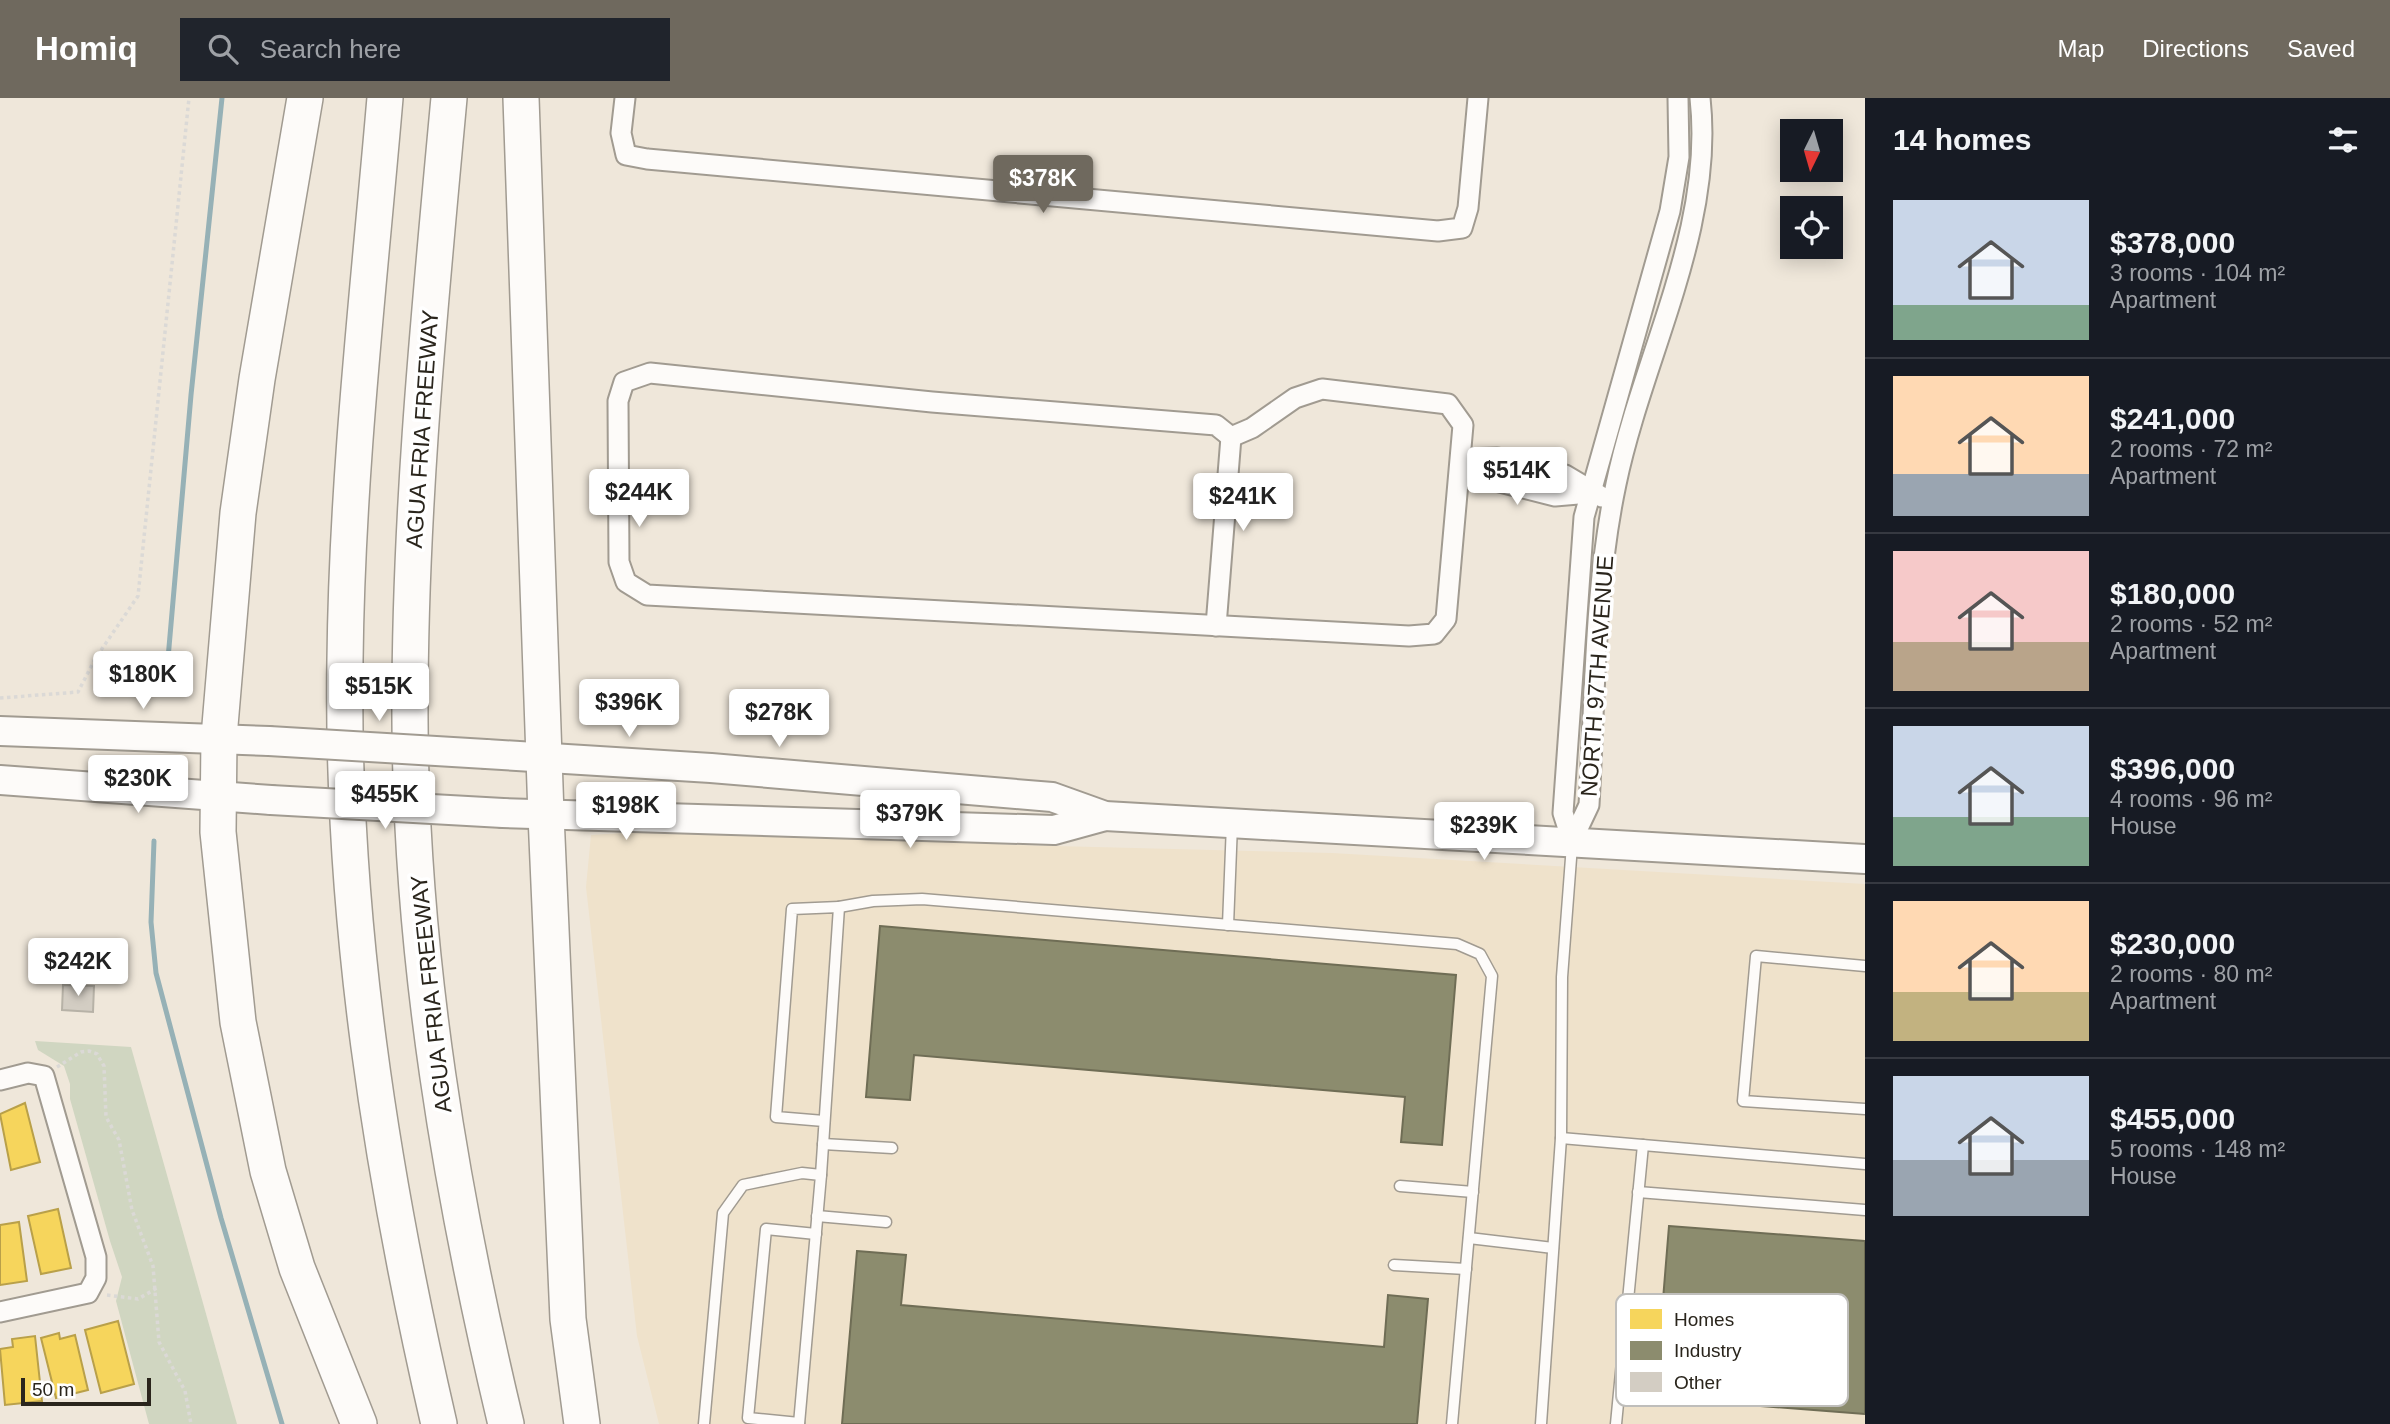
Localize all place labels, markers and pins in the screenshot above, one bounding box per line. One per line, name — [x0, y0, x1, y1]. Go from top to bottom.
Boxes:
pin: $378K — [994, 156, 1092, 215]
pin: $514K — [1468, 448, 1566, 507]
pin: $244K — [590, 470, 688, 529]
pin: $241K — [1194, 474, 1292, 533]
pin: $180K — [94, 652, 192, 711]
pin: $515K — [330, 664, 428, 723]
pin: $396K — [580, 680, 678, 739]
pin: $278K — [730, 690, 828, 749]
pin: $230K — [89, 756, 187, 815]
pin: $455K — [336, 772, 434, 831]
pin: $198K — [577, 782, 675, 842]
pin: $379K — [861, 790, 959, 850]
pin: $239K — [1435, 802, 1533, 862]
pin: $242K — [29, 939, 127, 998]

